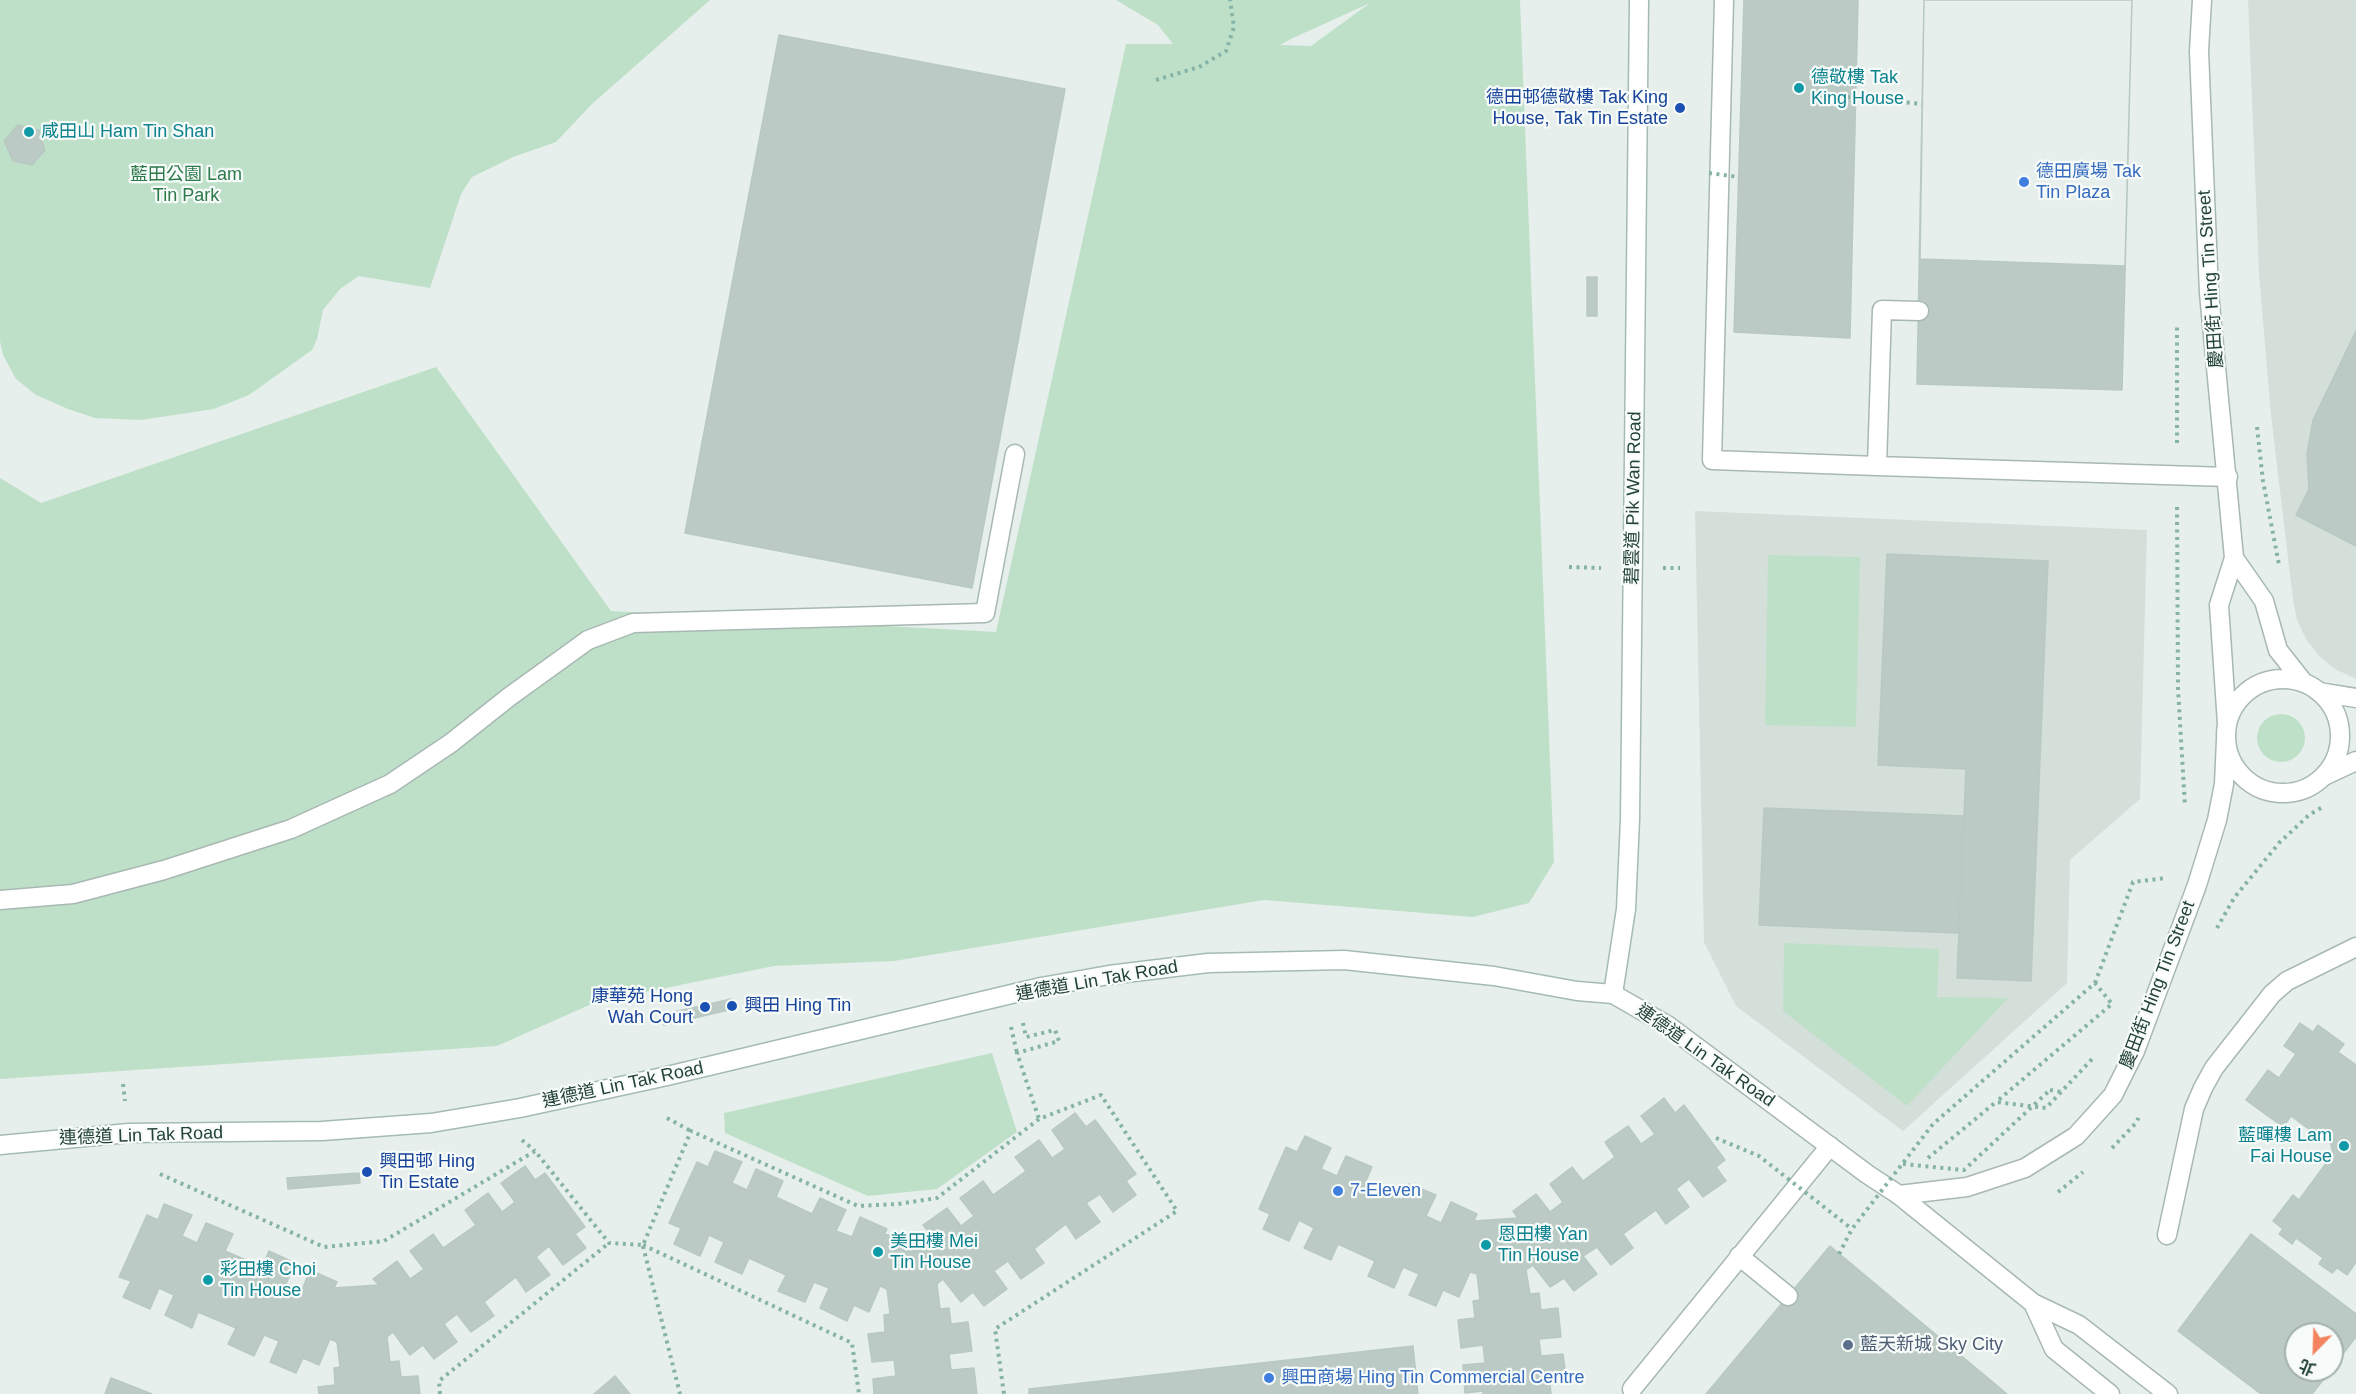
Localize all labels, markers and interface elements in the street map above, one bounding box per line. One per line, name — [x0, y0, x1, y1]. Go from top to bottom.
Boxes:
place label: 德敬樓 Tak King House — [1811, 67, 1904, 110]
marker: 德敬樓 Tak King House — [1792, 81, 1806, 95]
place label: 德田邨德敬樓 Tak King House, Tak Tin Estate — [1486, 87, 1668, 130]
marker: 德田邨德敬樓 Tak King House, Tak Tin Estate — [1673, 101, 1687, 115]
place label: 咸田山 Ham Tin Shan — [41, 121, 214, 143]
marker: 咸田山 Ham Tin Shan — [22, 125, 36, 139]
place label: 德田廣場 Tak Tin Plaza — [2036, 161, 2141, 204]
park label: 藍田公園 Lam Tin Park — [130, 164, 242, 207]
marker: 德田廣場 Tak Tin Plaza — [2017, 175, 2031, 189]
street label: 慶田街 Hing Tin Street — [2194, 189, 2228, 369]
street label: 碧雲道 Pik Wan Road — [1622, 411, 1646, 585]
street label: 慶田街 Hing Tin Street — [2116, 898, 2200, 1072]
street label: 連德道 Lin Tak Road — [1014, 956, 1180, 1006]
place label: 康華苑 Hong Wah Court — [591, 986, 693, 1028]
place label: 興田 Hing Tin — [744, 995, 851, 1017]
marker: 興田 Hing Tin — [725, 999, 739, 1013]
marker: 康華苑 Hong Wah Court — [698, 1000, 712, 1014]
street label: 連德道 Lin Tak Road — [1632, 1000, 1778, 1112]
street label: 連德道 Lin Tak Road — [541, 1057, 705, 1113]
street label: 連德道 Lin Tak Road — [59, 1122, 223, 1150]
place label: 藍暉樓 Lam Fai House — [2238, 1125, 2332, 1168]
marker: 藍暉樓 Lam Fai House — [2337, 1139, 2351, 1153]
place label: 興田邨 Hing Tin Estate — [379, 1151, 475, 1194]
marker: 興田邨 Hing Tin Estate — [360, 1165, 374, 1179]
place label: 7-Eleven — [1350, 1180, 1421, 1202]
marker: 7-Eleven — [1331, 1184, 1345, 1198]
place label: 恩田樓 Yan Tin House — [1498, 1224, 1588, 1266]
place label: 美田樓 Mei Tin House — [890, 1231, 978, 1274]
marker: 恩田樓 Yan Tin House — [1479, 1238, 1493, 1252]
marker: 美田樓 Mei Tin House — [871, 1245, 885, 1259]
place label: 彩田樓 Choi Tin House — [220, 1259, 316, 1302]
marker: 彩田樓 Choi Tin House — [201, 1273, 215, 1287]
north arrow — [2284, 1322, 2344, 1382]
place label: 藍天新城 Sky City — [1860, 1334, 2003, 1356]
marker: 藍天新城 Sky City — [1841, 1338, 1855, 1352]
text: 北 — [2297, 1356, 2318, 1378]
place label: 興田商場 Hing Tin Commercial Centre — [1281, 1367, 1584, 1389]
marker: 興田商場 Hing Tin Commercial Centre — [1262, 1371, 1276, 1385]

